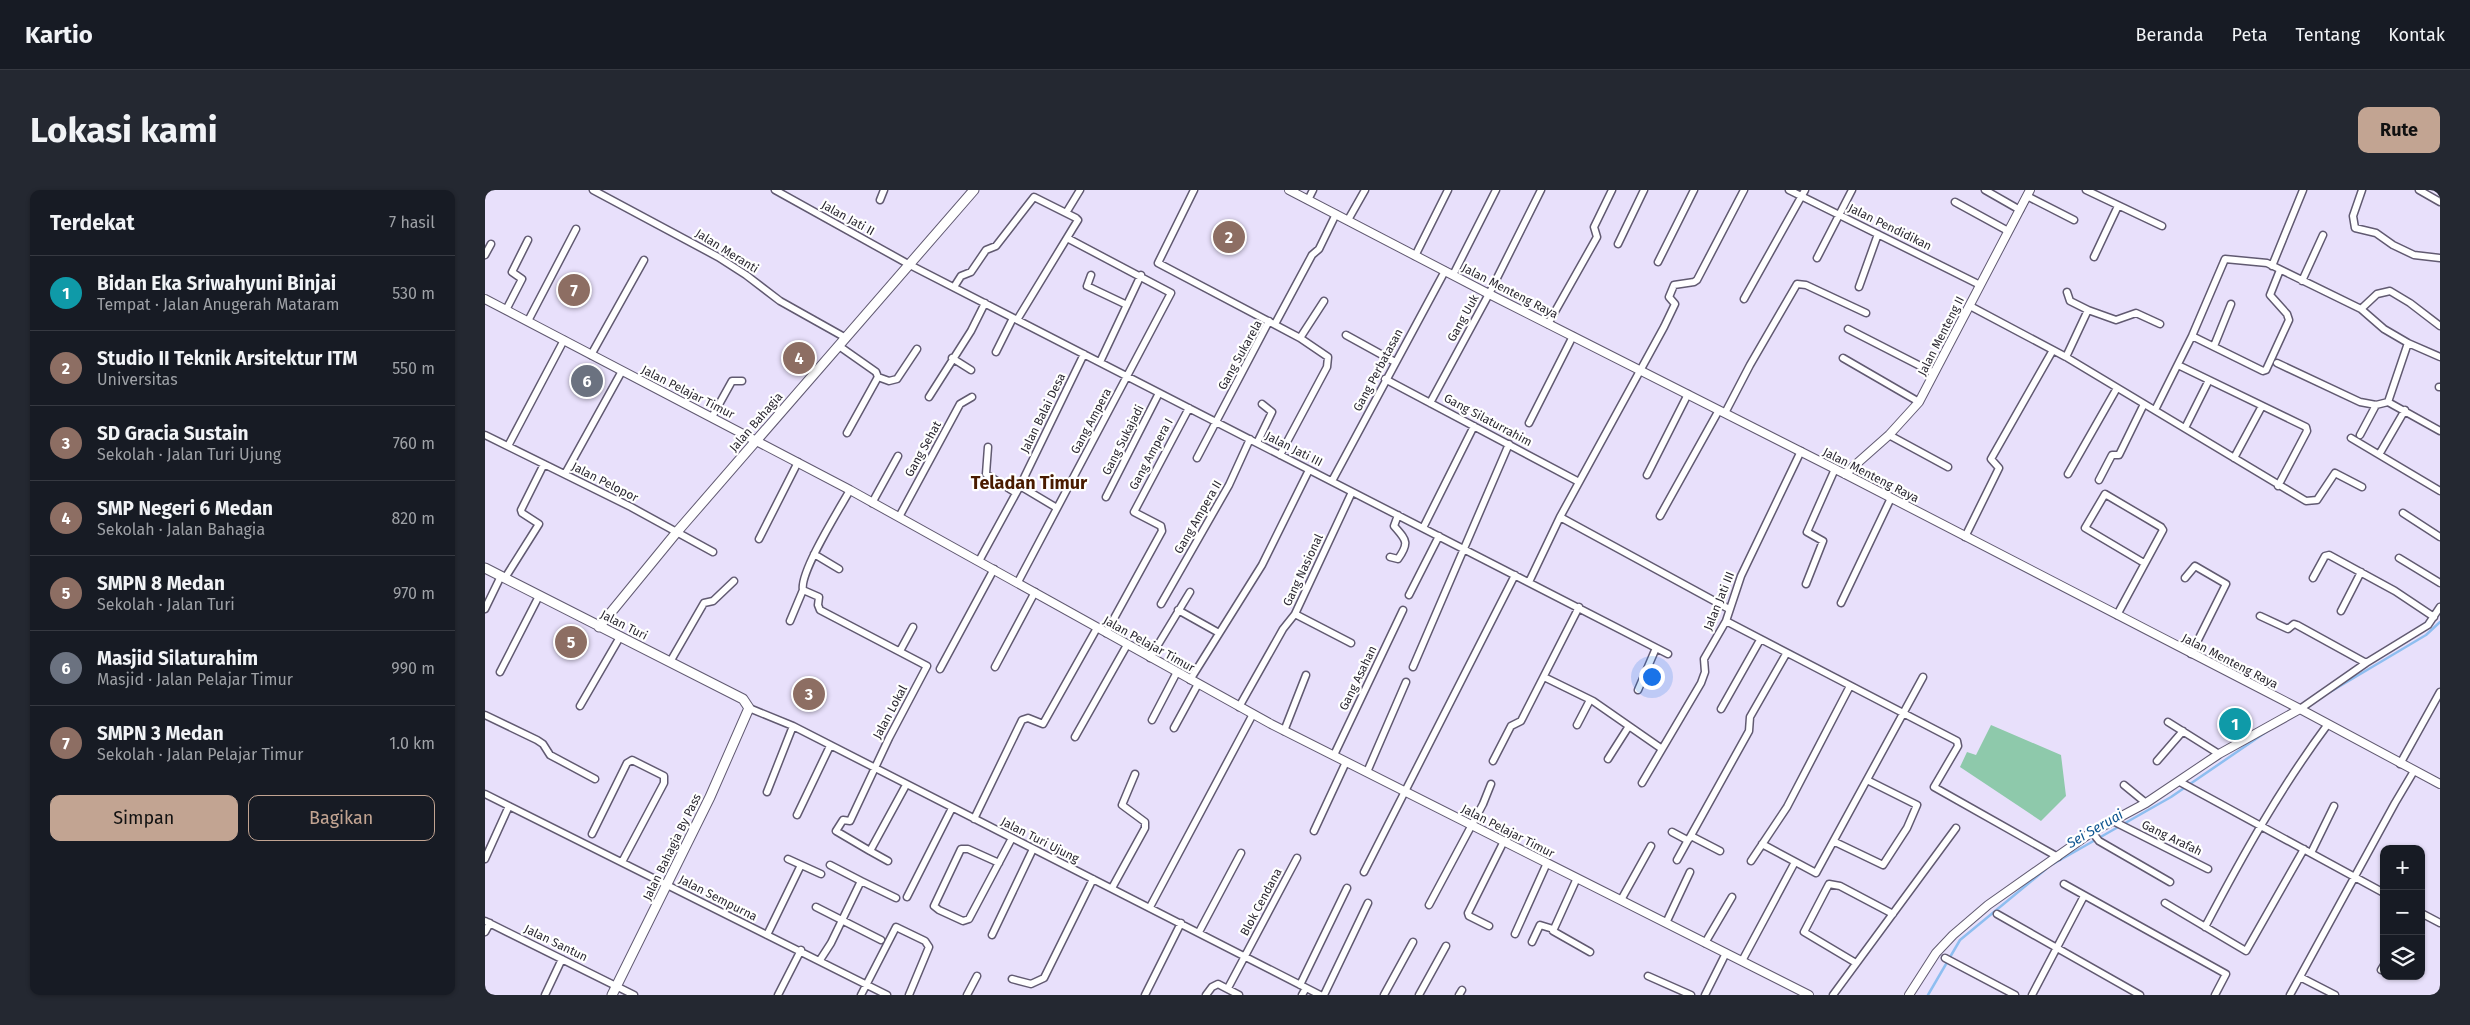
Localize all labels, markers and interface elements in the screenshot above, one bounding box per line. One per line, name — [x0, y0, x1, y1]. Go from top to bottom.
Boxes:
text: Kartio — [25, 21, 93, 49]
text: Beranda — [2136, 24, 2204, 46]
text: Peta — [2232, 24, 2267, 46]
text: Tentang — [2295, 24, 2360, 46]
text: Kontak — [2388, 24, 2445, 46]
button: Rute — [2358, 107, 2440, 153]
text: Lokasi kami — [30, 109, 218, 151]
street label: Jalan Jati II — [819, 198, 877, 238]
street label: Jalan Pendidikan — [1846, 201, 1934, 253]
text: Terdekat — [50, 210, 135, 236]
text: 7 hasil — [389, 213, 435, 232]
pin: 2 — [1213, 218, 1245, 256]
street label: Jalan Meranti — [693, 226, 761, 276]
street label: Jalan Menteng Raya — [1460, 261, 1560, 321]
pin: 7 — [558, 271, 590, 309]
text: Bidan Eka Sriwahyuni Binjai — [97, 272, 336, 295]
text: 1 — [62, 284, 70, 303]
text: 530 m — [392, 284, 435, 303]
street label: Gang Uuk — [1444, 291, 1482, 344]
street label: Jalan Menteng II — [1915, 294, 1967, 378]
text: Tempat · Jalan Anugerah Mataram — [97, 295, 339, 314]
street label: Gang Sukarela — [1215, 318, 1265, 392]
street label: Gang Perbatasan — [1350, 326, 1406, 414]
pin: 4 — [783, 339, 815, 377]
text: Studio II Teknik Arsitektur ITM — [97, 347, 357, 370]
text: 2 — [62, 359, 70, 378]
text: 550 m — [392, 359, 435, 378]
pin: 6 — [571, 362, 603, 400]
street label: Jalan Pelajar Timur — [639, 363, 737, 422]
text: Universitas — [97, 370, 178, 389]
street label: Jalan Balai Desa — [1018, 371, 1068, 455]
street label: Gang Ampera — [1068, 386, 1114, 456]
street label: Jalan Bahagia — [727, 390, 785, 454]
street label: Gang Silaturrahim — [1442, 391, 1534, 449]
street label: Gang Sukajadi — [1099, 403, 1147, 477]
street label: Gang Ampera I — [1126, 416, 1176, 492]
street label: Gang Sehat — [902, 418, 944, 479]
text: SD Gracia Sustain — [97, 422, 249, 445]
street label: Jalan Jati III — [1263, 429, 1325, 469]
text: 3 — [62, 434, 70, 453]
text: 760 m — [393, 434, 435, 453]
text: Sekolah · Jalan Turi Ujung — [97, 445, 281, 464]
street label: Jalan Menteng Raya — [1821, 445, 1921, 505]
street label: Jalan Pelopor — [569, 459, 641, 505]
district label: Teladan Timur — [971, 472, 1088, 494]
street label: Gang Ampera II — [1171, 478, 1225, 556]
text: SMP Negeri 6 Medan — [97, 497, 273, 520]
text: 4 — [61, 509, 71, 528]
text: 820 m — [392, 509, 435, 528]
text: Sekolah · Jalan Bahagia — [97, 520, 265, 539]
street label: Gang Nasional — [1280, 531, 1326, 608]
street label: Jalan Jati III — [1701, 570, 1737, 632]
text: SMPN 8 Medan — [97, 572, 225, 595]
text: 5 — [62, 584, 70, 603]
text: 970 m — [393, 584, 435, 603]
text: Sekolah · Jalan Turi — [97, 595, 235, 614]
street label: Jalan Turi — [598, 607, 650, 643]
street label: Jalan Pelajar Timur — [1101, 613, 1198, 675]
pin: 5 — [555, 623, 587, 661]
street label: Jalan Menteng Raya — [2180, 631, 2280, 691]
street label: Gang Asahan — [1336, 643, 1380, 713]
text: Masjid Silaturahim — [97, 647, 258, 670]
text: 6 — [61, 659, 71, 678]
text: 990 m — [391, 659, 435, 678]
your location — [1639, 664, 1665, 690]
text: Masjid · Jalan Pelajar Timur — [97, 670, 293, 689]
pin: 3 — [793, 675, 825, 713]
street label: Jalan Lokal — [870, 682, 910, 741]
pin: 1 — [2219, 705, 2251, 743]
text: SMPN 3 Medan — [97, 722, 224, 745]
text: 7 — [62, 734, 70, 753]
text: 1.0 km — [389, 734, 435, 753]
text: Sekolah · Jalan Pelajar Timur — [97, 745, 303, 764]
street label: Jalan Bahagia By Pass — [640, 791, 704, 903]
button: Simpan — [50, 795, 238, 841]
button: Bagikan — [248, 795, 435, 841]
street label: Jalan Pelajar Timur — [1459, 802, 1557, 861]
water label: Sei Seruai — [2063, 806, 2126, 852]
street label: Jalan Turi Ujung — [999, 814, 1082, 866]
street label: Gang Arafah — [2139, 817, 2205, 859]
map controls — [2380, 845, 2425, 980]
button: + — [2380, 845, 2425, 890]
street label: Blok Cendana — [1237, 866, 1285, 938]
street label: Jalan Sempurna — [677, 872, 759, 924]
button: − — [2380, 890, 2425, 935]
street label: Jalan Santun — [522, 922, 590, 964]
button: layers — [2380, 935, 2425, 980]

